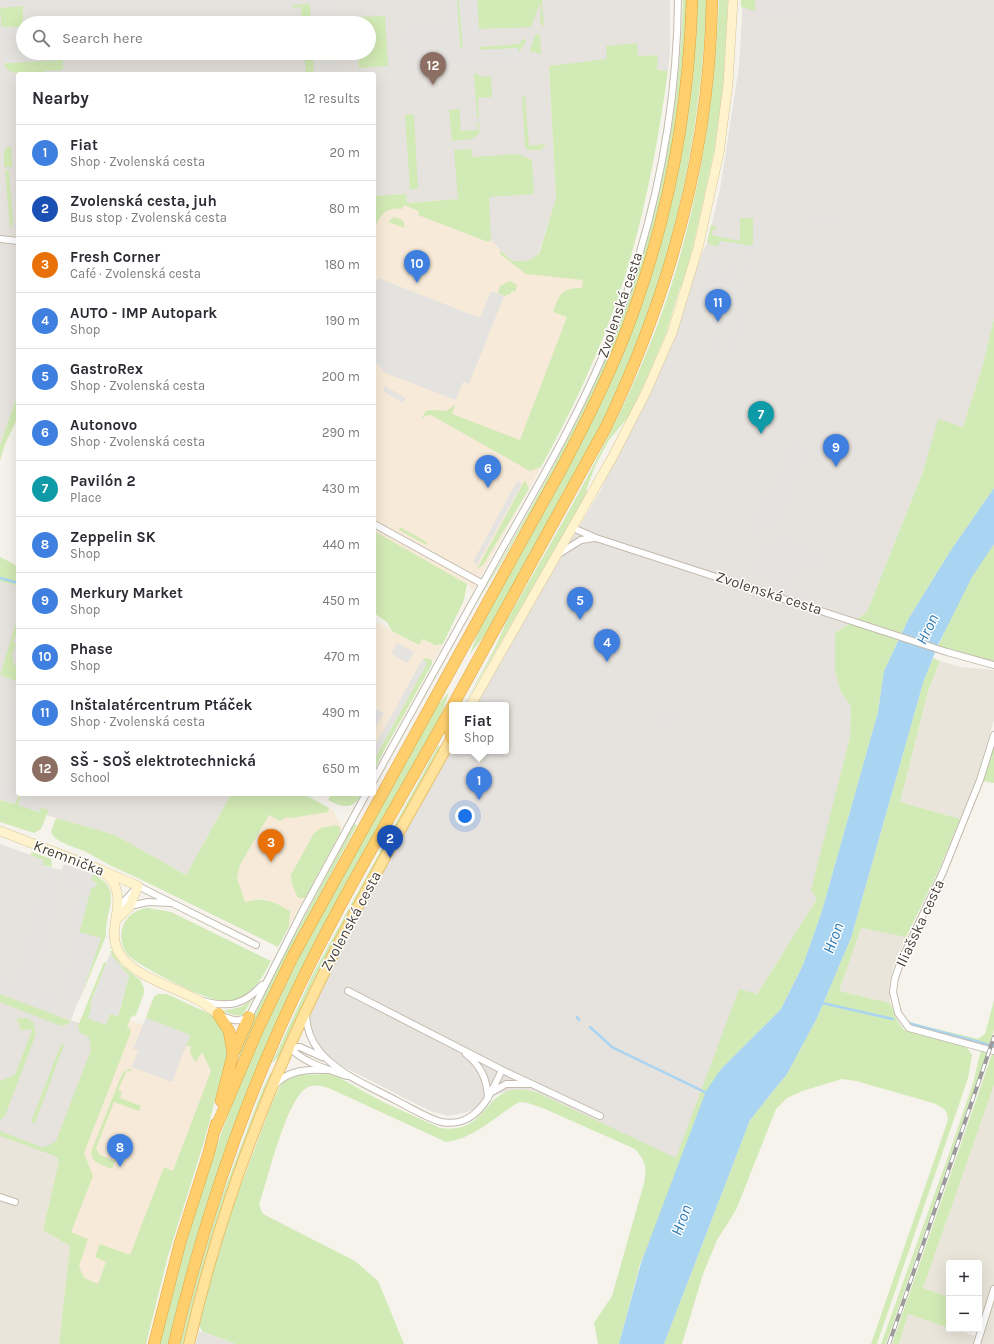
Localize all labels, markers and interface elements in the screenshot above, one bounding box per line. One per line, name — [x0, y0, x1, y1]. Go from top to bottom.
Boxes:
search box — [16, 16, 376, 60]
icon: search — [30, 27, 52, 49]
text: Search here — [62, 29, 143, 47]
pin: 12 — [420, 52, 446, 85]
text: Nearby — [32, 88, 89, 108]
text: 12 results — [304, 91, 360, 106]
text: Fiat — [70, 136, 98, 154]
text: 1 — [43, 145, 47, 160]
text: 20 m — [330, 145, 360, 160]
text: Shop · Zvolenská cesta — [70, 154, 205, 169]
text: Zvolenská cesta, juh — [70, 192, 217, 210]
text: 2 — [41, 201, 49, 216]
text: 80 m — [329, 201, 360, 216]
text: Bus stop · Zvolenská cesta — [70, 210, 227, 225]
text: Fresh Corner — [70, 248, 160, 266]
pin: 10 — [404, 250, 430, 283]
street label: Zvolenská cesta — [593, 250, 647, 360]
text: 3 — [41, 257, 49, 272]
text: 180 m — [325, 257, 360, 272]
text: Café · Zvolenská cesta — [70, 266, 201, 281]
pin: 11 — [705, 289, 731, 322]
text: AUTO - IMP Autopark — [70, 304, 217, 322]
text: 4 — [41, 313, 49, 328]
text: 190 m — [325, 313, 360, 328]
text: Shop — [70, 322, 100, 337]
text: GastroRex — [70, 360, 143, 378]
text: 5 — [41, 369, 49, 384]
text: 200 m — [322, 369, 360, 384]
text: Shop · Zvolenská cesta — [70, 378, 205, 393]
pin: 7 — [748, 401, 774, 434]
text: Autonovo — [70, 416, 137, 434]
text: 6 — [41, 425, 49, 440]
text: 290 m — [322, 425, 360, 440]
text: Shop · Zvolenská cesta — [70, 434, 205, 449]
pin: 9 — [823, 434, 849, 467]
pin: 6 — [475, 455, 501, 488]
text: Pavilón 2 — [70, 472, 135, 490]
text: 7 — [42, 481, 48, 496]
text: 430 m — [322, 481, 360, 496]
text: Place — [70, 490, 101, 505]
text: Zeppelin SK — [70, 528, 156, 546]
text: 8 — [41, 537, 49, 552]
text: 440 m — [323, 537, 360, 552]
text: Shop — [70, 546, 100, 561]
street label: Zvolenská cesta — [713, 567, 825, 619]
text: Merkury Market — [70, 584, 183, 602]
pin: 5 — [567, 587, 593, 620]
text: 9 — [41, 593, 49, 608]
text: 450 m — [322, 593, 360, 608]
text: Shop — [70, 602, 100, 617]
water label: Hron — [912, 611, 942, 647]
pin: 4 — [594, 629, 620, 662]
text: Phase — [70, 640, 113, 658]
text: 10 — [39, 649, 51, 664]
text: 470 m — [324, 649, 360, 664]
text: Shop — [70, 658, 100, 673]
text: Inštalatércentrum Ptáček — [70, 696, 252, 714]
popup — [449, 702, 509, 754]
text: 11 — [40, 705, 50, 720]
text: 490 m — [322, 705, 360, 720]
text: Fiat — [464, 712, 492, 730]
text: Shop · Zvolenská cesta — [70, 714, 205, 729]
text: Shop — [464, 730, 494, 745]
text: SŠ - SOŠ elektrotechnická — [70, 752, 256, 770]
text: 12 — [39, 761, 51, 776]
text: 650 m — [322, 761, 360, 776]
pin: 1 — [466, 767, 492, 800]
text: School — [70, 770, 110, 785]
your location — [455, 806, 475, 826]
pin: 2 — [377, 825, 403, 858]
pin: 3 — [258, 829, 284, 862]
street label: Kremnička — [31, 836, 107, 880]
street label: Zvolenská cesta — [317, 868, 385, 974]
street label: Iliašska cesta — [892, 876, 948, 970]
water label: Hron — [818, 920, 848, 956]
pin: 8 — [107, 1134, 133, 1167]
water label: Hron — [666, 1202, 696, 1238]
map controls — [946, 1260, 982, 1332]
button: + — [946, 1260, 982, 1296]
button: − — [946, 1296, 982, 1332]

